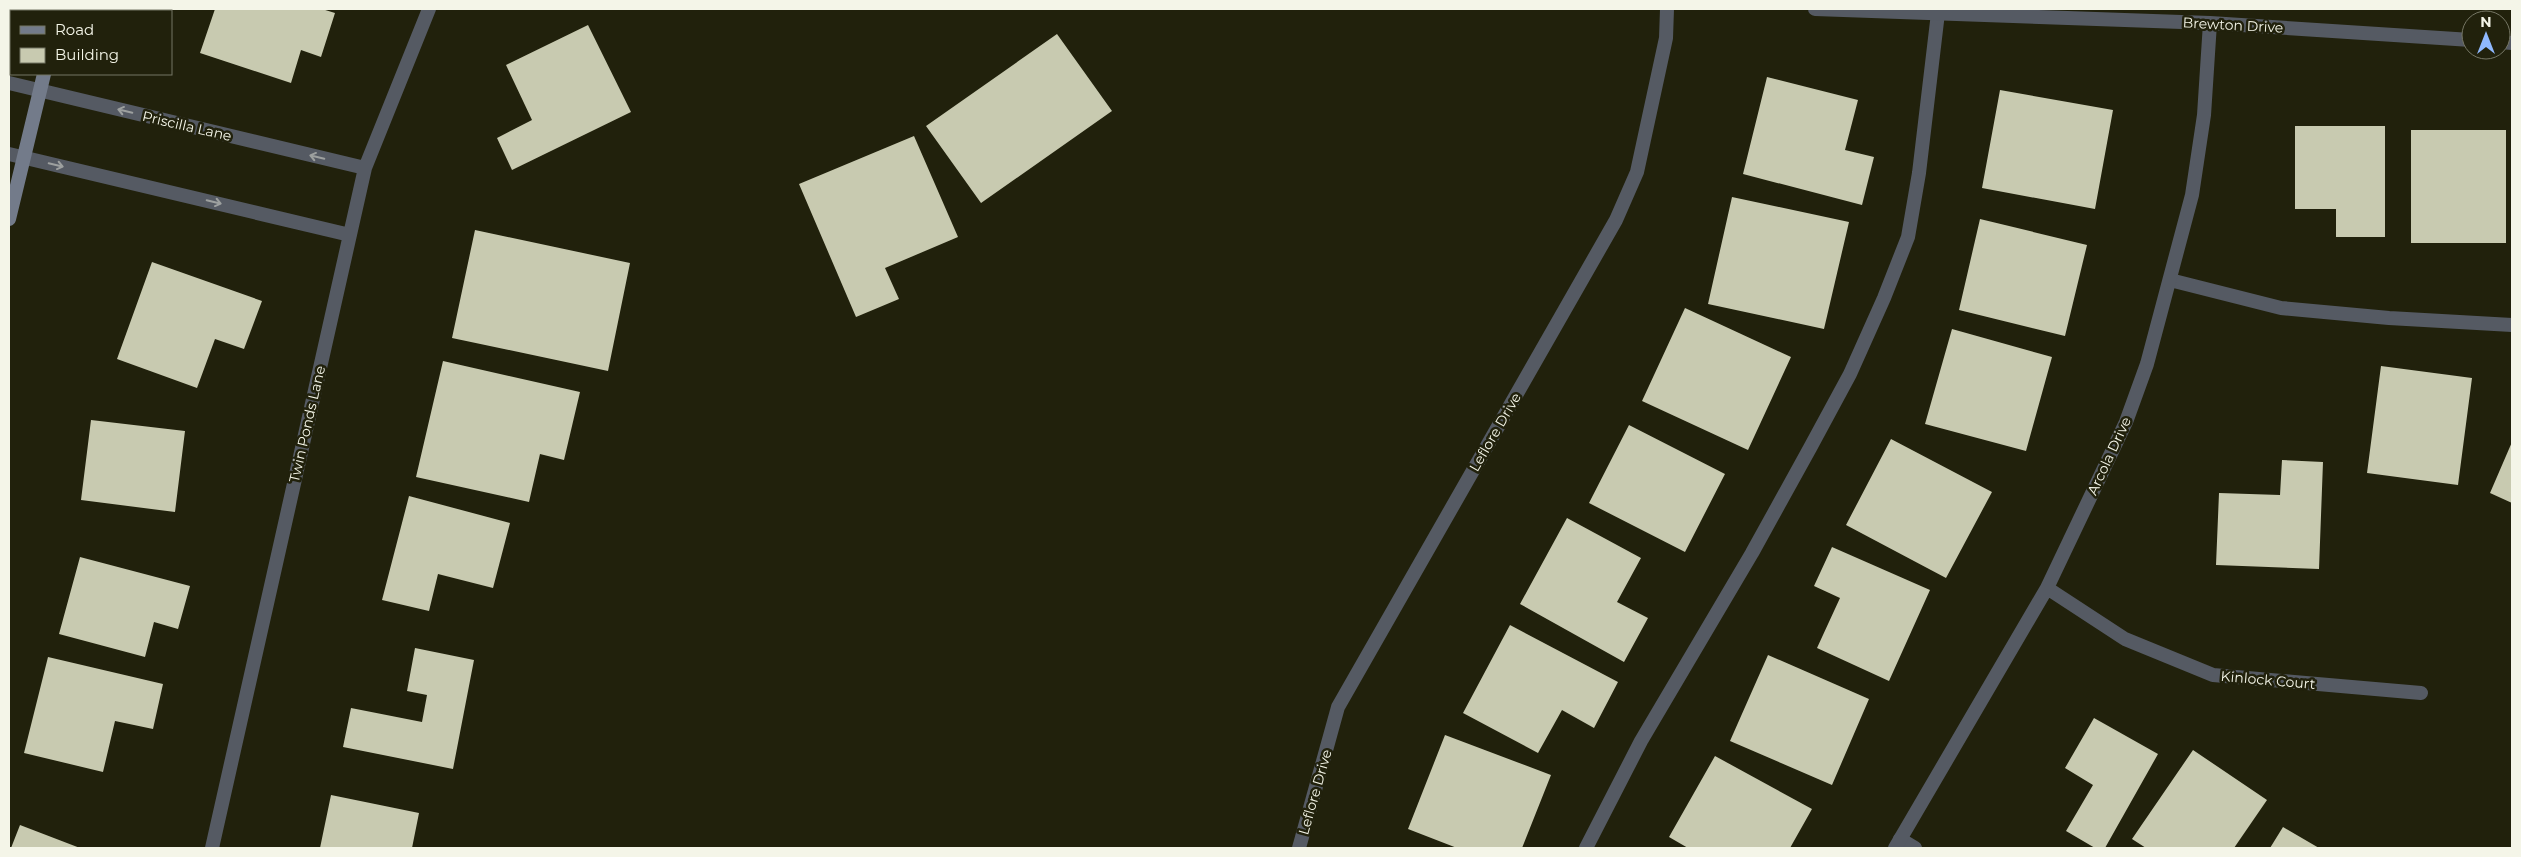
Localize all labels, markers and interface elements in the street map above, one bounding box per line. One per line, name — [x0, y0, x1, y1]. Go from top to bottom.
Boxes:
legend — [10, 10, 172, 75]
north arrow — [2461, 10, 2511, 60]
street label: Brewton Drive — [2182, 13, 2284, 37]
text: N — [2480, 13, 2492, 31]
text: Road — [55, 20, 94, 39]
text: Building — [55, 45, 119, 64]
one-way arrow — [118, 106, 134, 115]
street label: Priscilla Lane — [141, 107, 233, 145]
one-way arrow — [310, 152, 326, 161]
one-way arrow — [48, 161, 64, 170]
one-way arrow — [206, 198, 222, 208]
street label: Twin Ponds Lane — [285, 364, 329, 484]
street label: Leflore Drive — [1465, 389, 1525, 475]
street label: Arcola Drive — [2083, 414, 2135, 498]
street label: Kinlock Court — [2220, 667, 2316, 693]
street label: Leflore Drive — [1294, 747, 1336, 837]

